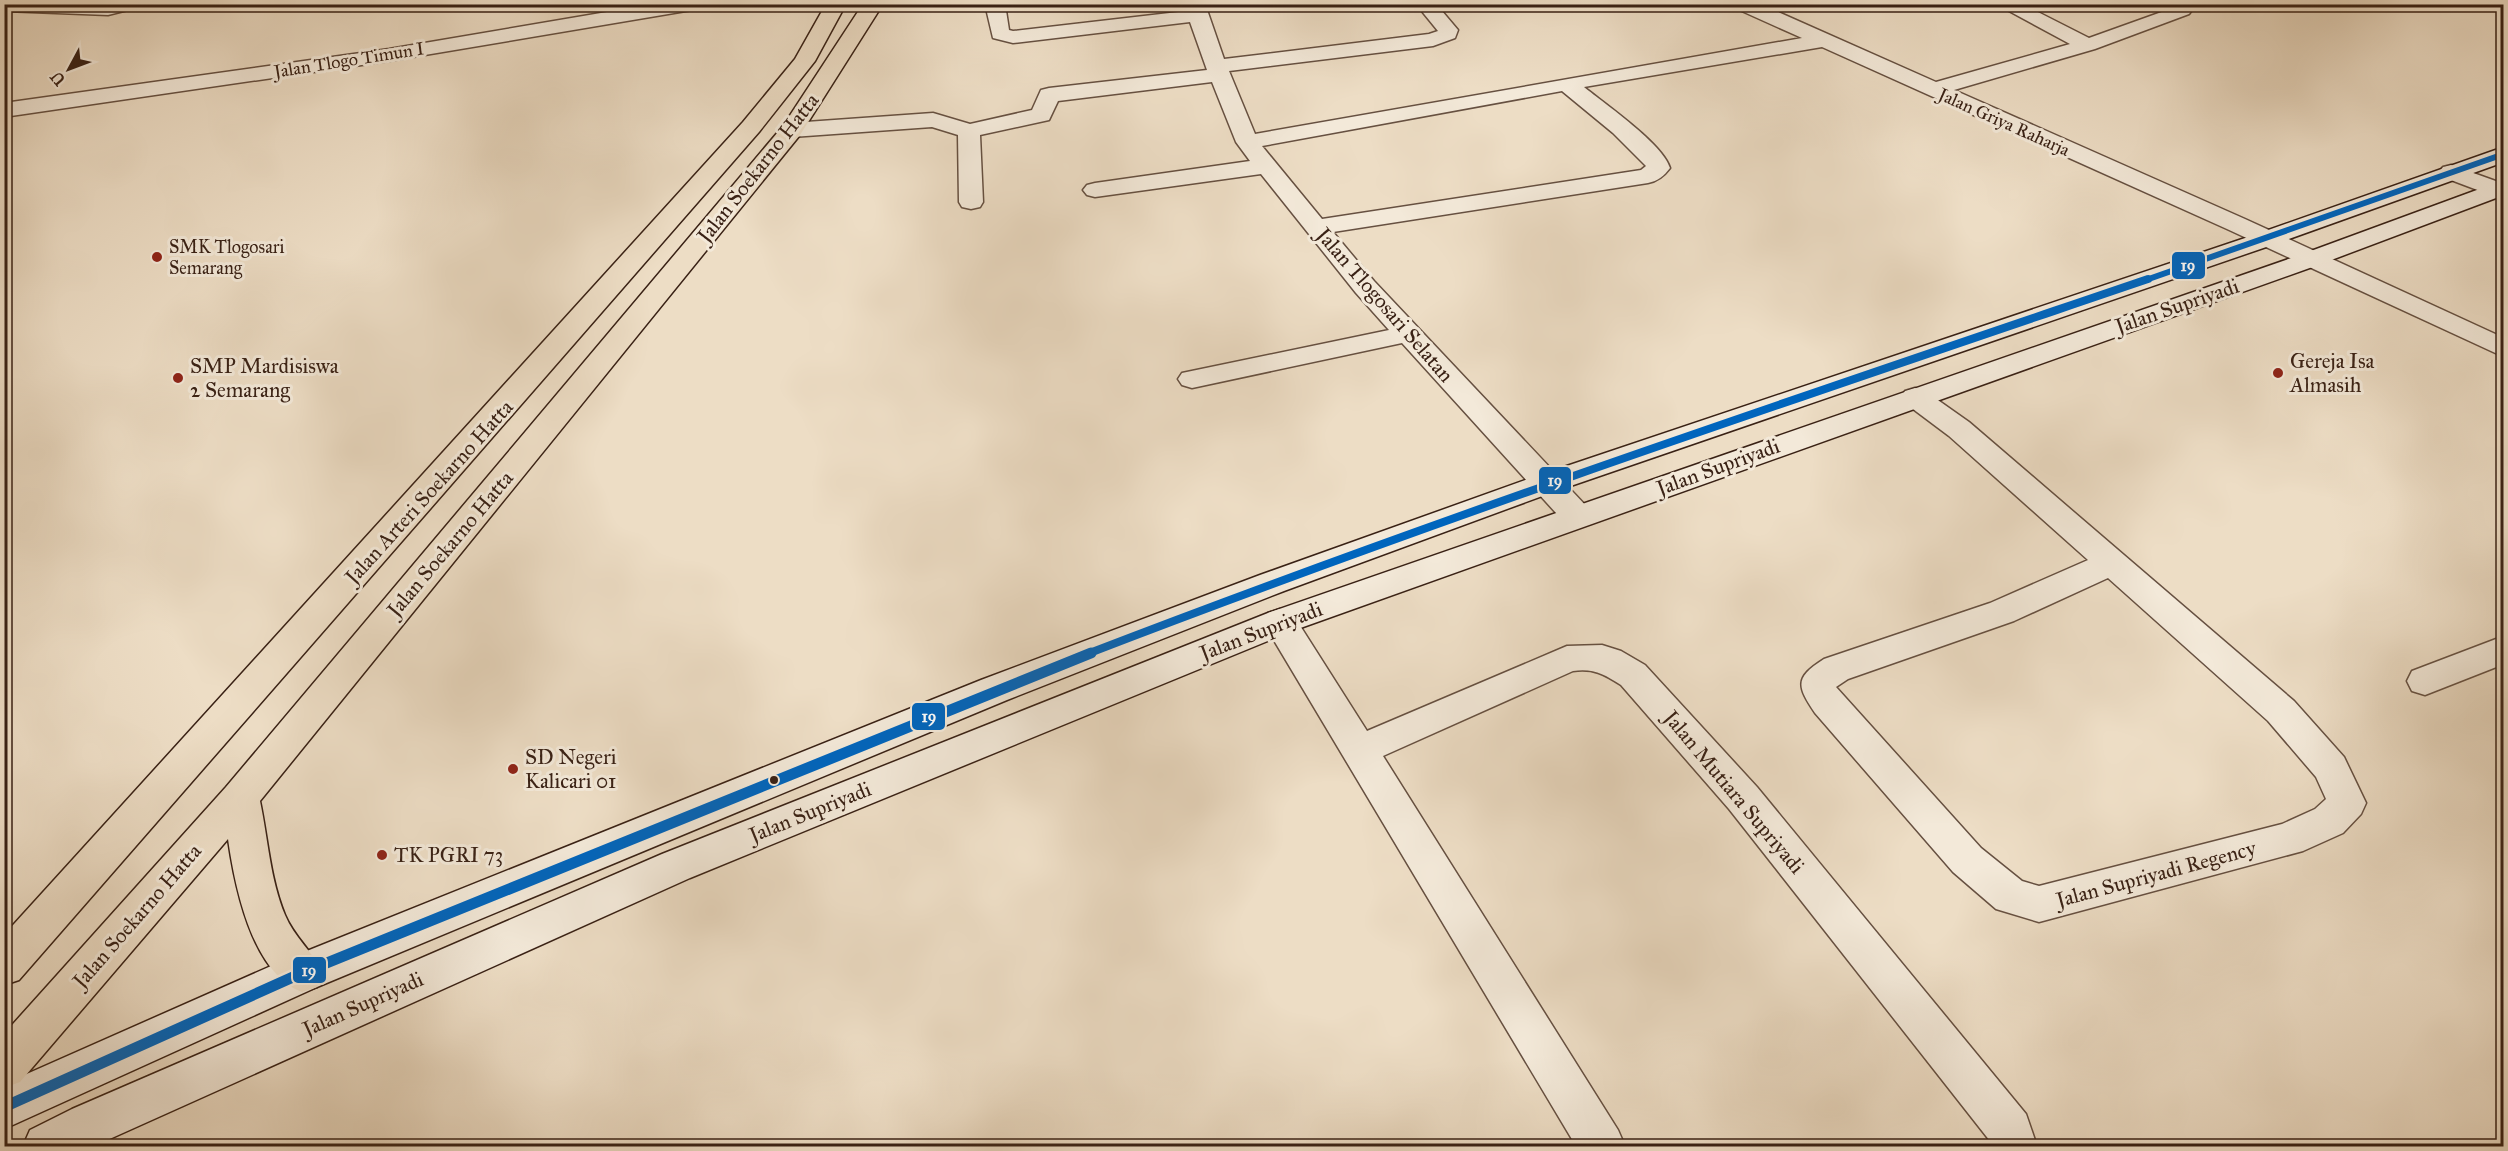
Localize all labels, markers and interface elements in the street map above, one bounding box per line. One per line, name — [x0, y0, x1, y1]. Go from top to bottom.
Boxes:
street label: Jalan Tlogo Timun I — [270, 37, 426, 84]
north arrow — [39, 39, 99, 99]
text: U — [47, 67, 69, 90]
street label: Jalan Griya Raharja — [1933, 82, 2073, 162]
street label: Jalan Soekarno Hatta — [690, 88, 825, 250]
street label: Jalan Tlogosari Selatan — [1309, 221, 1459, 388]
place label: SMK Tlogosari Semarang — [169, 236, 284, 280]
marker: SMK Tlogosari Semarang — [150, 250, 164, 264]
line badge: 19 — [2171, 251, 2206, 280]
text: 19 — [2181, 256, 2195, 276]
street label: Jalan Supriyadi — [2110, 273, 2243, 340]
place label: Gereja Isa Almasih — [2289, 348, 2375, 398]
place label: SMP Mardisiswa 2 Semarang — [190, 353, 339, 403]
marker: Gereja Isa Almasih — [2271, 366, 2285, 380]
marker: SMP Mardisiswa 2 Semarang — [171, 371, 185, 385]
street label: Jalan Arteri Soekarno Hatta — [338, 394, 519, 591]
street label: Jalan Supriyadi — [1651, 433, 1783, 502]
street label: Jalan Soekarno Hatta — [380, 466, 519, 624]
line badge: 19 — [1538, 466, 1572, 495]
text: 19 — [1548, 471, 1562, 491]
street label: Jalan Supriyadi — [1194, 596, 1326, 667]
line badge: 19 — [911, 702, 946, 731]
street label: Jalan Mutiara Supriyadi — [1657, 704, 1810, 879]
text: 19 — [922, 707, 936, 727]
place label: SD Negeri Kalicari 01 — [525, 744, 617, 794]
marker: SD Negeri Kalicari 01 — [506, 762, 520, 776]
unlabelled marker — [768, 774, 780, 786]
street label: Jalan Supriyadi — [743, 776, 875, 849]
street label: Jalan Supriyadi Regency — [2051, 835, 2260, 914]
street label: Jalan Soekarno Hatta — [66, 838, 207, 995]
place label: TK PGRI 73 — [394, 842, 503, 868]
marker: TK PGRI 73 — [375, 848, 389, 862]
line badge: 19 — [292, 956, 327, 984]
text: 19 — [302, 961, 316, 981]
street label: Jalan Supriyadi — [297, 966, 428, 1043]

